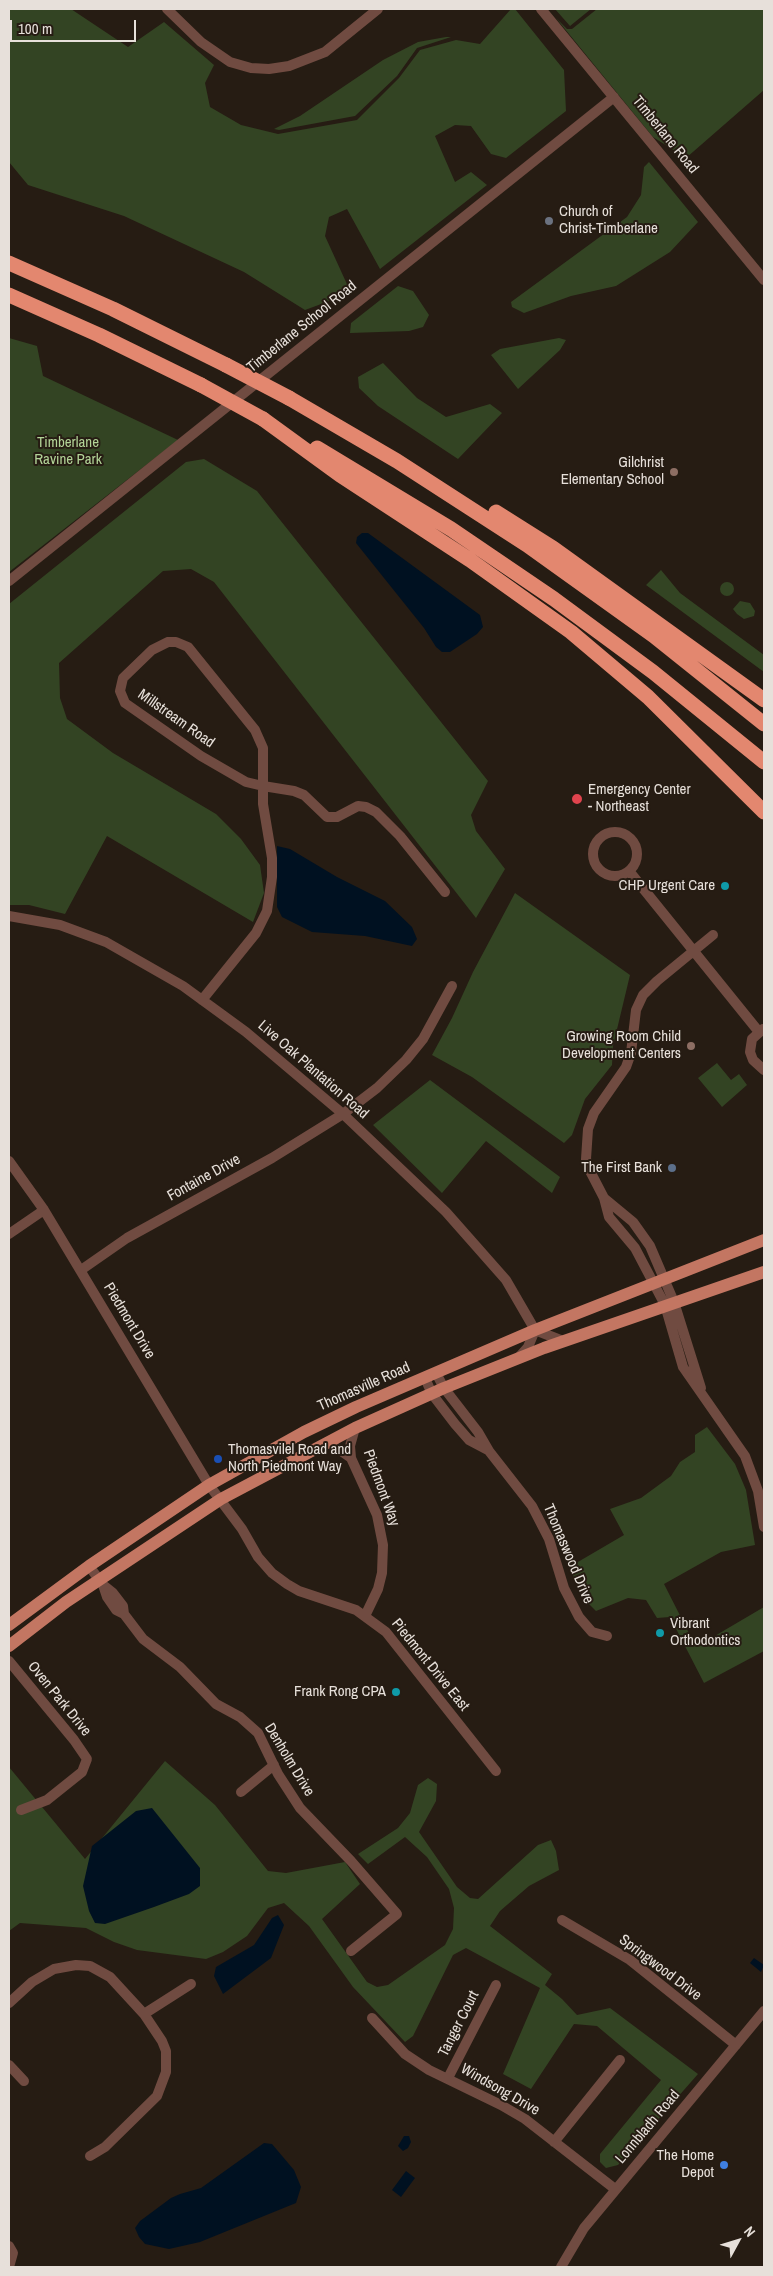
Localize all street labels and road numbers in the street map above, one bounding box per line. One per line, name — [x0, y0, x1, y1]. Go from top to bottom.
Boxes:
street label: Timberlane Road — [628, 93, 702, 177]
street label: Timberlane School Road — [244, 277, 360, 377]
street label: Millstream Road — [134, 686, 218, 752]
street label: Live Oak Plantation Road — [254, 1017, 372, 1123]
street label: Fontaine Drive — [164, 1151, 244, 1205]
street label: Piedmont Drive — [99, 1280, 159, 1362]
street label: Thomasville Road — [315, 1359, 413, 1415]
street label: Piedmont Way — [359, 1447, 403, 1529]
street label: Thomaswood Drive — [539, 1501, 597, 1607]
street label: Piedmont Drive East — [387, 1615, 473, 1715]
street label: Oven Park Drive — [23, 1658, 95, 1740]
street label: Denholm Drive — [260, 1720, 318, 1800]
street label: Springwood Drive — [615, 1931, 705, 2005]
street label: Tanger Court — [435, 1988, 483, 2060]
street label: Windsong Drive — [457, 2060, 543, 2120]
street label: Lonnbladh Road — [612, 2087, 684, 2167]

